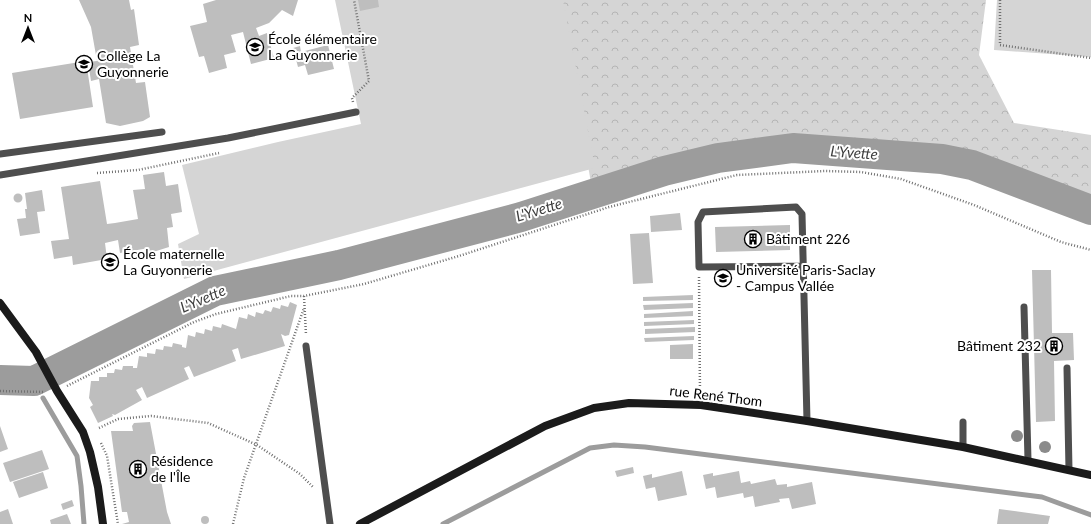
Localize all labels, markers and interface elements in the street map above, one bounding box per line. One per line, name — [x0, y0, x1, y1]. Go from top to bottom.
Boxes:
north arrow — [8, 8, 48, 48]
text: N — [24, 11, 32, 24]
place label: École élémentaire La Guyonnerie — [268, 30, 377, 63]
school or university icon: École élémentaire La Guyonnerie — [245, 37, 265, 57]
place label: Collège La Guyonnerie — [97, 47, 169, 80]
school or university icon: Collège La Guyonnerie — [74, 54, 94, 74]
water label: L'Yvette — [830, 141, 878, 163]
water label: L'Yvette — [513, 193, 564, 225]
building icon: Bâtiment 226 — [743, 229, 763, 249]
place label: Bâtiment 226 — [766, 230, 850, 247]
place label: École maternelle La Guyonnerie — [123, 245, 225, 278]
school or university icon: École maternelle La Guyonnerie — [100, 252, 120, 272]
place label: Université Paris-Saclay - Campus Vallée — [736, 261, 876, 294]
school or university icon: Université Paris-Saclay - Campus Vallée — [713, 268, 733, 288]
water label: L'Yvette — [177, 280, 228, 316]
building icon: Bâtiment 232 — [1044, 336, 1064, 356]
place label: Bâtiment 232 — [957, 337, 1041, 354]
street label: rue René Thom — [669, 381, 763, 410]
place label: Résidence de l'Île — [151, 452, 213, 485]
building icon: Résidence de l'Île — [128, 459, 148, 479]

